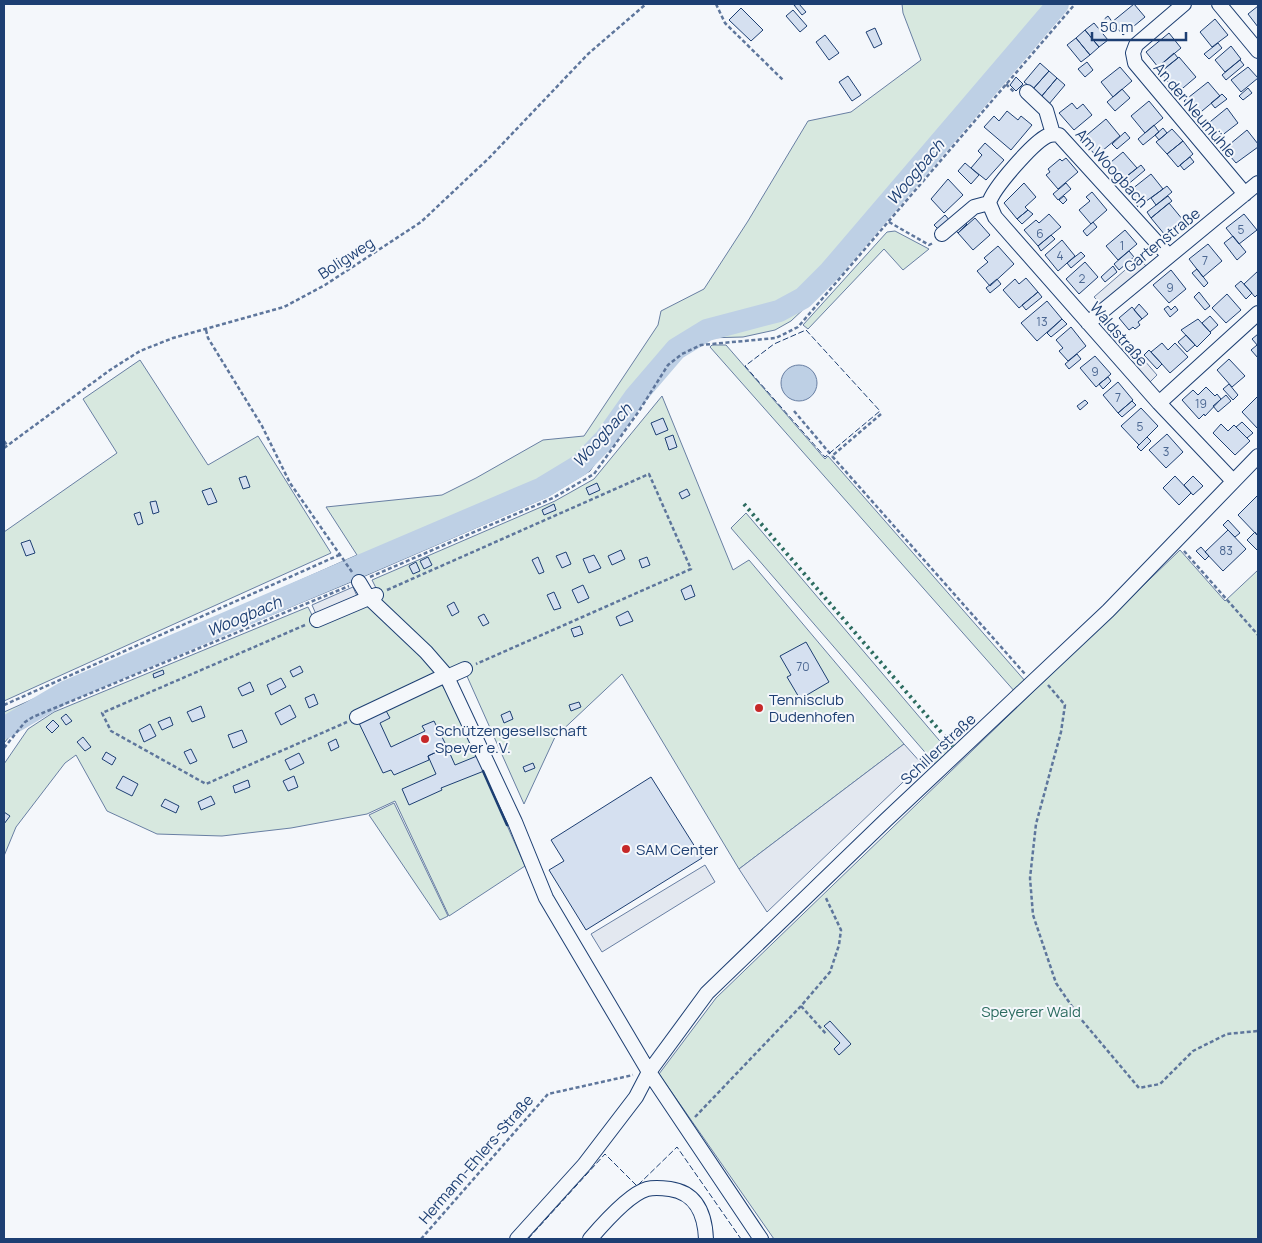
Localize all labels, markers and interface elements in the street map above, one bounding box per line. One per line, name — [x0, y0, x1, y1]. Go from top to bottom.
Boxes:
scale bar — [1092, 10, 1186, 42]
text: 50 m — [1100, 16, 1134, 37]
street label: An der Neumühle — [1149, 58, 1241, 162]
street label: Am Woogbach — [1071, 124, 1153, 212]
water label: Woogbach — [881, 134, 949, 209]
street label: Gartenstraße — [1119, 203, 1205, 277]
house number: 5 — [1238, 221, 1245, 238]
house number: 6 — [1036, 225, 1044, 242]
street label: Boligweg — [314, 232, 378, 284]
house number: 1 — [1120, 237, 1124, 254]
house number: 4 — [1056, 247, 1064, 264]
house number: 7 — [1202, 252, 1208, 269]
house number: 2 — [1079, 270, 1086, 287]
house number: 9 — [1166, 279, 1174, 296]
street label: Waldstraße — [1085, 297, 1153, 371]
house number: 13 — [1036, 313, 1048, 330]
house number: 9 — [1091, 363, 1099, 380]
house number: 7 — [1115, 389, 1121, 406]
house number: 19 — [1195, 395, 1207, 412]
water label: Woogbach — [567, 398, 637, 472]
house number: 5 — [1137, 418, 1144, 435]
house number: 3 — [1163, 443, 1169, 460]
house number: 83 — [1219, 542, 1233, 559]
water label: Woogbach — [203, 590, 285, 642]
house number: 70 — [796, 658, 810, 675]
place label: Tennisclub Dudenhofen — [769, 689, 855, 727]
marker: Tennisclub Dudenhofen — [753, 702, 765, 714]
street label: Schillerstraße — [896, 708, 980, 789]
place label: Schützengesellschaft Speyer e.V. — [435, 720, 587, 758]
marker: Schützengesellschaft Speyer e.V. — [419, 733, 431, 745]
place label: SAM Center — [636, 839, 719, 860]
marker: SAM Center — [620, 843, 632, 855]
park label: Speyerer Wald — [981, 1001, 1081, 1022]
street label: Hermann-Ehlers-Straße — [414, 1090, 538, 1228]

